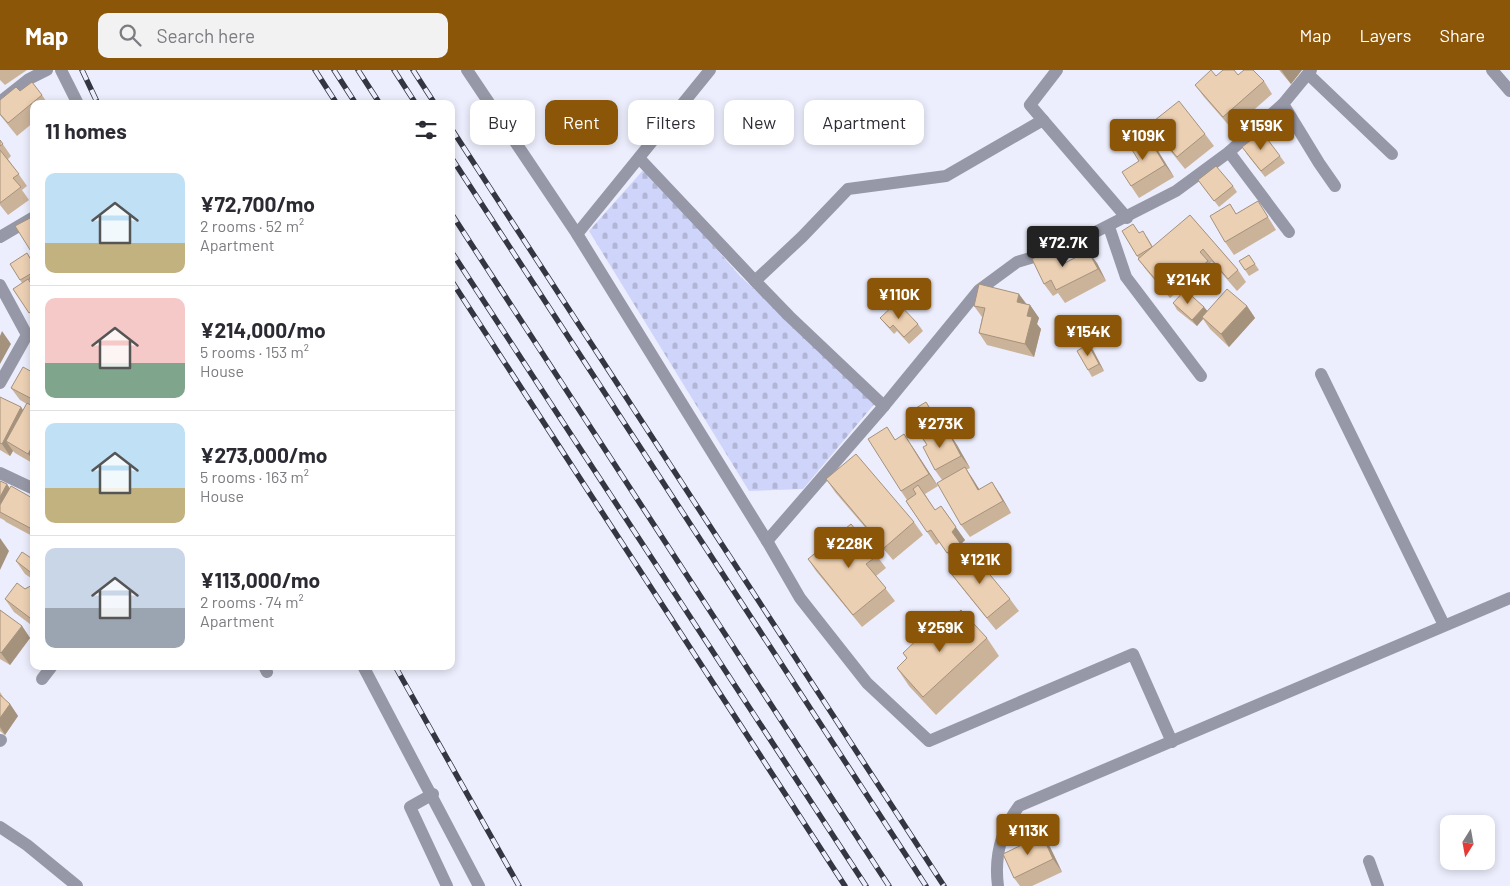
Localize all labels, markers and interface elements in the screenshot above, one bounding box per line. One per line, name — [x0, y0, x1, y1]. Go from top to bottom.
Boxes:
search box — [98, 13, 448, 58]
text: Map — [25, 21, 68, 50]
icon: search — [116, 21, 144, 49]
text: Search here — [156, 24, 255, 47]
text: Map — [1299, 24, 1331, 46]
text: Layers — [1359, 24, 1412, 46]
text: Share — [1440, 24, 1485, 46]
chip: Buy — [470, 100, 535, 145]
chip: Rent — [545, 100, 618, 145]
chip: Filters — [628, 100, 714, 145]
chip: New — [724, 100, 794, 145]
chip: Apartment — [804, 100, 924, 145]
pin: ¥159K — [1226, 108, 1296, 151]
text: ¥159K — [1239, 115, 1283, 134]
icon: filters — [412, 116, 440, 144]
text: 11 homes — [45, 118, 127, 143]
pin: ¥109K — [1108, 118, 1178, 161]
text: ¥109K — [1121, 125, 1165, 144]
text: ¥72,700/mo — [200, 191, 315, 216]
icon: home — [85, 193, 145, 253]
text: 2 rooms · 52 m² — [200, 216, 304, 235]
pin: ¥72.7K — [1022, 226, 1104, 268]
text: ¥72.7K — [1038, 232, 1088, 251]
text: Apartment — [200, 235, 275, 254]
pin: ¥214K — [1153, 262, 1223, 305]
text: ¥214K — [1165, 269, 1211, 288]
pin: ¥110K — [864, 278, 934, 320]
text: ¥110K — [878, 284, 920, 303]
pin: ¥154K — [1053, 314, 1123, 357]
text: ¥214,000/mo — [200, 317, 326, 342]
icon: home — [85, 318, 145, 378]
text: ¥154K — [1066, 321, 1110, 340]
text: 5 rooms · 153 m² — [200, 342, 309, 361]
text: House — [200, 361, 244, 380]
pin: ¥273K — [905, 406, 975, 449]
text: ¥273K — [917, 413, 963, 432]
text: ¥273,000/mo — [200, 442, 327, 467]
icon: home — [85, 443, 145, 503]
text: 5 rooms · 163 m² — [200, 467, 309, 486]
text: House — [200, 486, 244, 505]
pin: ¥228K — [814, 526, 884, 569]
text: ¥228K — [825, 533, 873, 552]
pin: ¥121K — [945, 542, 1015, 585]
text: ¥121K — [959, 549, 1001, 568]
text: ¥113,000/mo — [200, 567, 320, 592]
icon: home — [85, 568, 145, 628]
text: 2 rooms · 74 m² — [200, 592, 304, 611]
pin: ¥259K — [905, 610, 975, 653]
text: Apartment — [200, 611, 275, 630]
text: ¥259K — [916, 617, 964, 636]
pin: ¥113K — [993, 814, 1063, 856]
north arrow — [1440, 815, 1495, 870]
map controls — [1440, 815, 1495, 870]
text: ¥113K — [1007, 820, 1049, 839]

